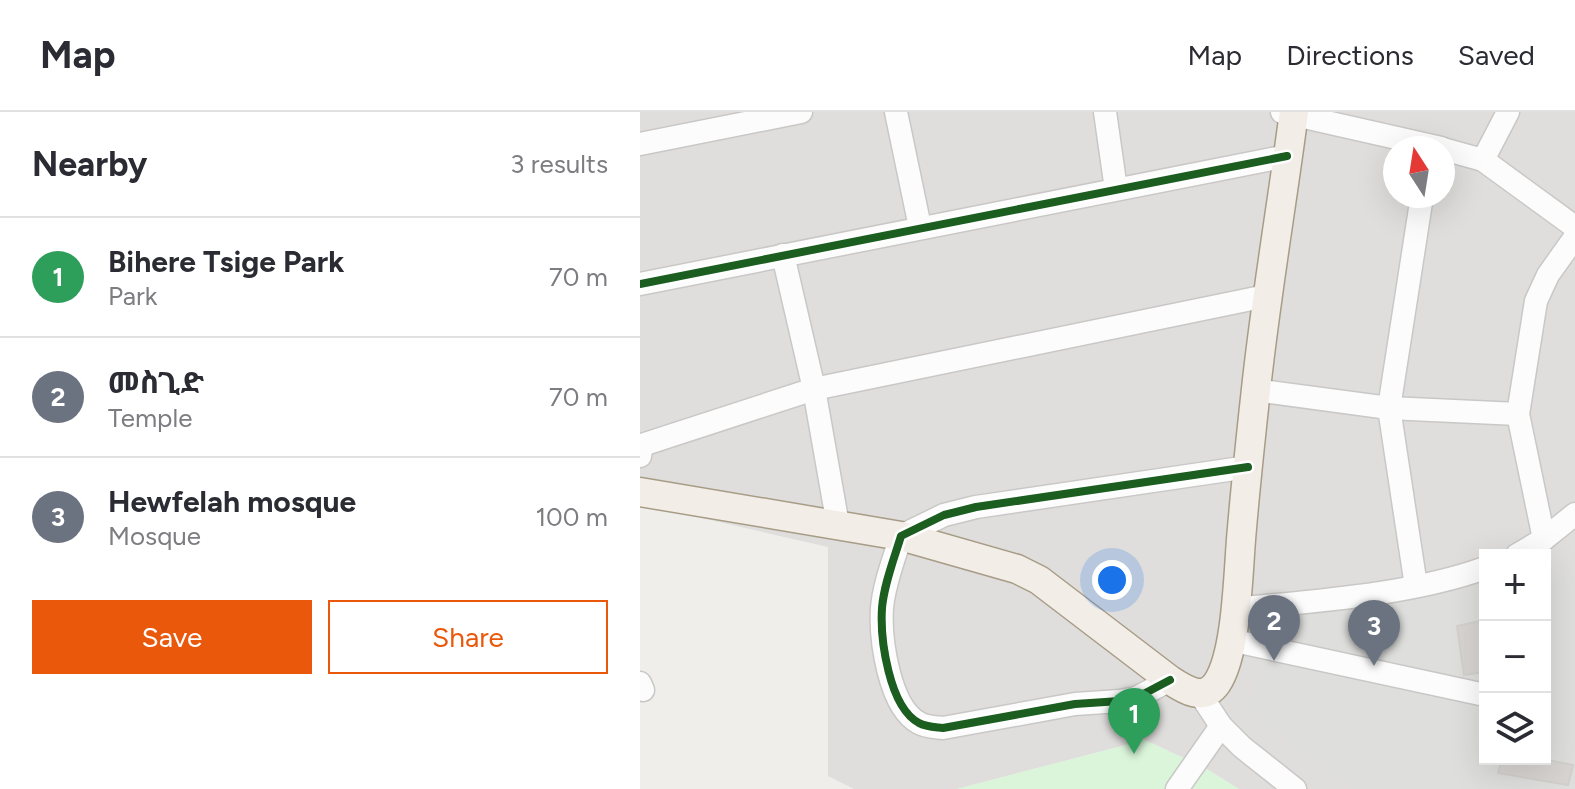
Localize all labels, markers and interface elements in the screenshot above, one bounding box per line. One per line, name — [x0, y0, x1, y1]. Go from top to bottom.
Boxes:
text: Map — [40, 32, 116, 78]
text: Map — [1188, 38, 1242, 72]
text: Directions — [1286, 38, 1414, 72]
text: Saved — [1458, 38, 1535, 72]
north arrow — [1383, 136, 1455, 208]
text: Nearby — [32, 144, 147, 185]
text: 3 results — [510, 148, 608, 180]
text: Bihere Tsige Park — [108, 243, 344, 280]
text: 1 — [53, 261, 63, 293]
text: 70 m — [549, 261, 608, 293]
text: Park — [108, 280, 157, 312]
text: መስጊድ — [108, 364, 204, 401]
text: 2 — [50, 381, 66, 413]
text: 70 m — [549, 381, 608, 413]
text: Temple — [108, 402, 192, 434]
text: Hewfelah mosque — [108, 483, 356, 520]
text: 3 — [51, 501, 65, 533]
text: 100 m — [535, 501, 608, 533]
text: Mosque — [108, 520, 201, 552]
map controls — [1479, 549, 1551, 765]
button: + — [1479, 549, 1551, 621]
your location — [1092, 560, 1132, 600]
pin: 2 — [1248, 595, 1300, 661]
button: Save — [32, 600, 312, 674]
button: Share — [328, 600, 608, 674]
pin: 3 — [1348, 600, 1400, 666]
button: − — [1479, 621, 1551, 693]
pin: 1 — [1108, 688, 1160, 754]
button: layers — [1479, 693, 1551, 765]

